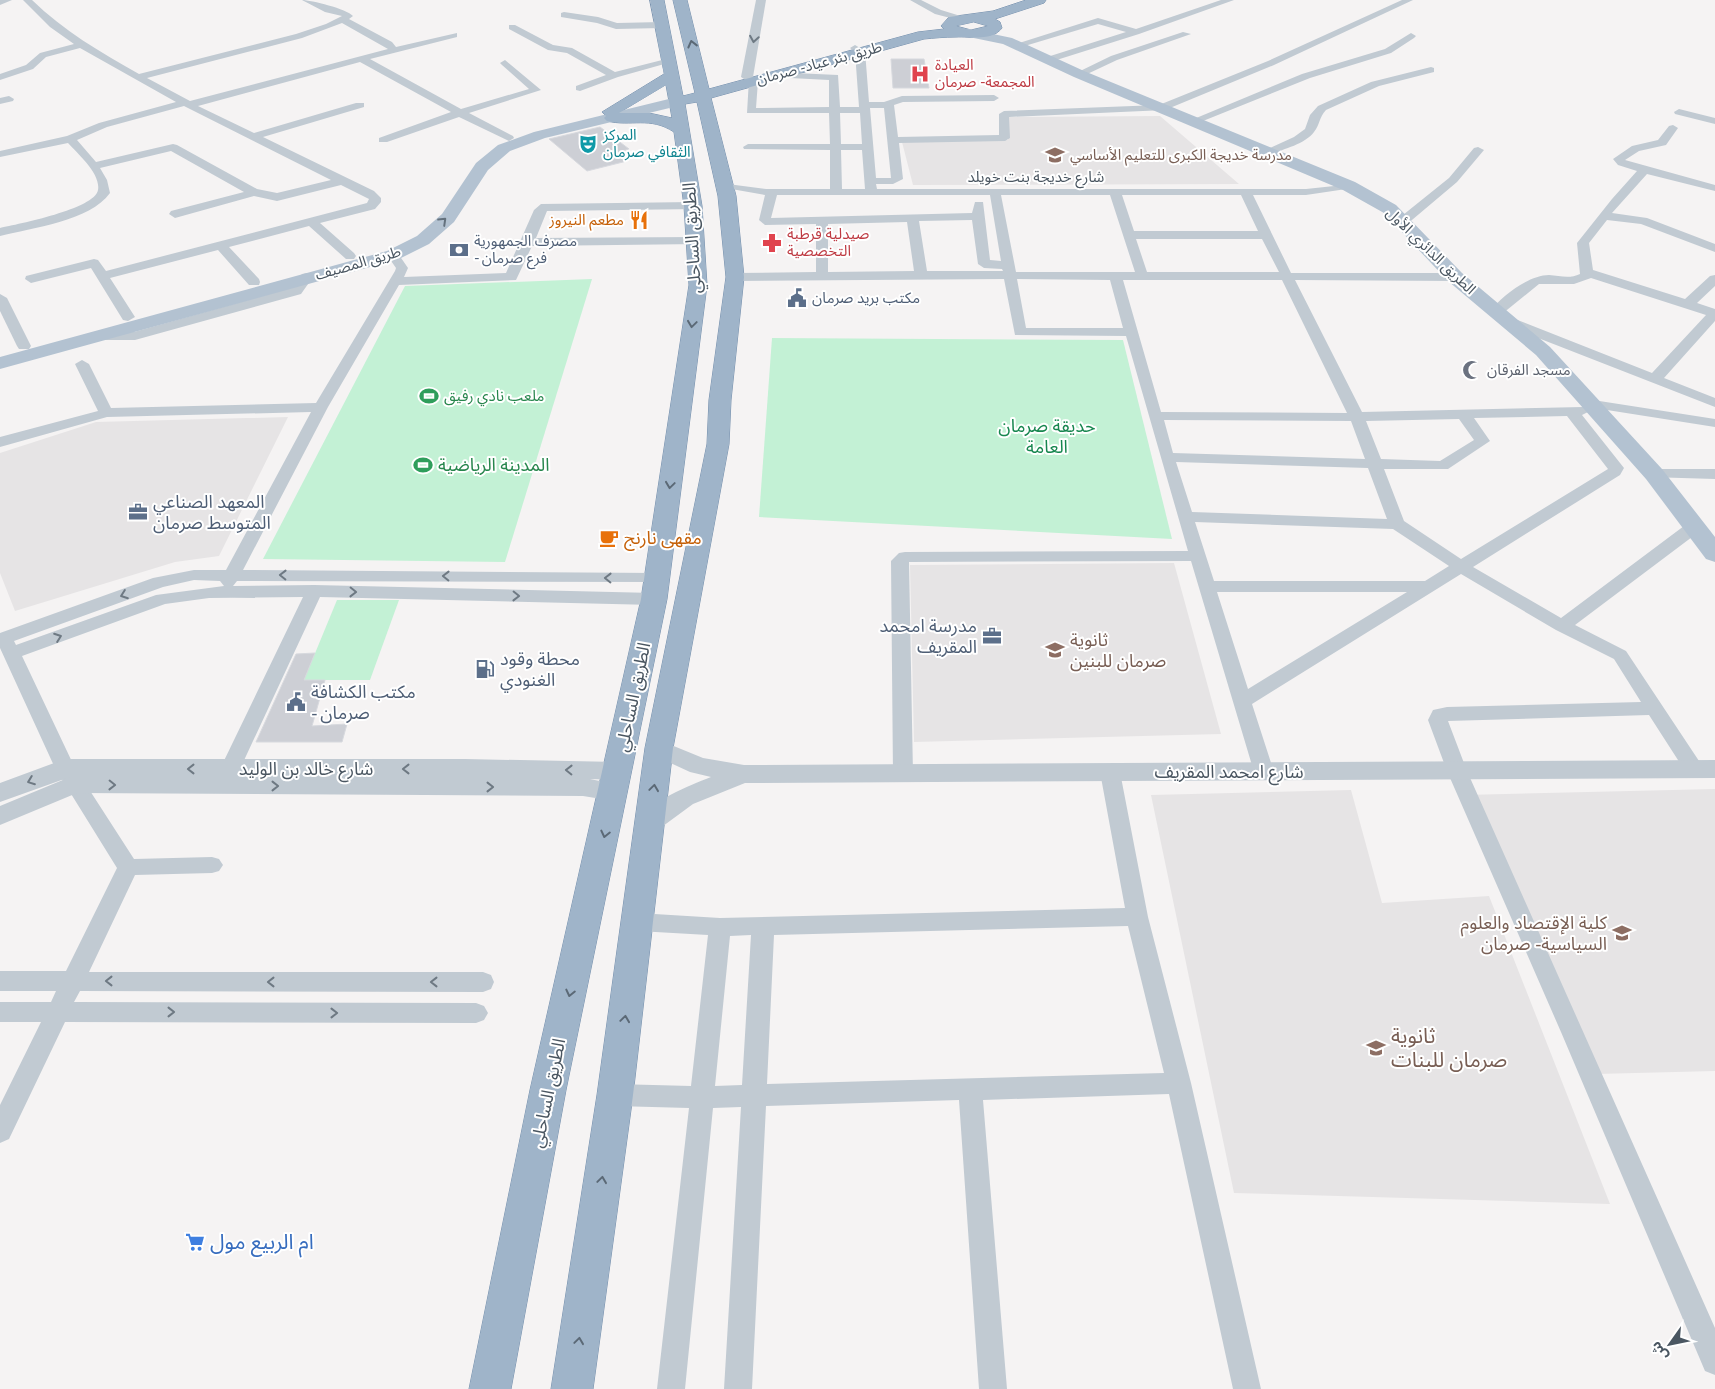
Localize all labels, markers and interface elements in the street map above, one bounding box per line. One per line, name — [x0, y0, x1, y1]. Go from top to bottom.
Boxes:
one-way arrow — [750, 34, 760, 43]
street label: طريق بئر عياد - صرمان — [754, 38, 884, 89]
one-way arrow — [687, 40, 698, 49]
place label: العيادة المجمعة - صرمان — [935, 56, 1035, 91]
hospital icon: العيادة المجمعة - صرمان — [909, 63, 931, 85]
place label: المركز الثقافي صرمان — [602, 126, 691, 163]
theatre icon: المركز الثقافي صرمان — [577, 133, 599, 155]
school or university icon: مدرسة خديجة الكبرى للتعليم الأساسي — [1044, 144, 1066, 166]
place label: مدرسة خديجة الكبرى للتعليم الأساسي — [1070, 146, 1292, 166]
street label: شارع خديجة بنت خويلد — [968, 168, 1105, 189]
street label: الطريق الساحلي — [678, 182, 708, 294]
street label: الطريق الدائري الأول — [1381, 204, 1479, 300]
restaurant icon: مطعم النيروز — [628, 209, 650, 231]
place label: مطعم النيروز — [548, 211, 624, 231]
one-way arrow — [438, 218, 447, 227]
place label: صيدلية قرطبة التخصصية — [787, 225, 869, 259]
place label: مصرف الجمهورية - فرع صرمان — [474, 232, 577, 270]
pharmacy icon: صيدلية قرطبة التخصصية — [761, 232, 783, 254]
bank icon: مصرف الجمهورية - فرع صرمان — [448, 239, 470, 261]
street label: طريق المصيف — [313, 242, 403, 285]
public building icon: مكتب بريد صرمان — [786, 287, 808, 309]
place label: مكتب بريد صرمان — [812, 289, 920, 307]
one-way arrow — [687, 321, 698, 329]
mosque icon: مسجد الفرقان — [1461, 359, 1483, 381]
place label: مسجد الفرقان — [1487, 361, 1571, 379]
sports icon: ملعب نادي رفيق — [418, 385, 440, 407]
place label: ملعب نادي رفيق — [444, 387, 544, 407]
park label: حديقة صرمان العامة — [998, 415, 1096, 457]
sports icon: المدينة الرياضية — [412, 454, 434, 476]
place label: المدينة الرياضية — [438, 454, 550, 476]
one-way arrow — [665, 481, 676, 489]
place label: المعهد الصناعي المتوسط صرمان — [153, 491, 271, 534]
office icon: المعهد الصناعي المتوسط صرمان — [127, 501, 149, 523]
cafe icon: مقهى نارنج — [598, 527, 620, 549]
place label: مقهى نارنج — [624, 527, 702, 551]
one-way arrow — [279, 570, 287, 580]
one-way arrow — [442, 571, 450, 581]
one-way arrow — [604, 572, 612, 583]
one-way arrow — [350, 587, 357, 597]
one-way arrow — [120, 589, 129, 599]
one-way arrow — [512, 590, 520, 601]
place label: مدرسة امحمد المقريف — [879, 615, 977, 658]
office icon: مدرسة امحمد المقريف — [981, 625, 1003, 647]
place label: ثانوية صرمان للبنين — [1070, 629, 1166, 672]
one-way arrow — [53, 633, 62, 643]
school or university icon: ثانوية صرمان للبنين — [1044, 639, 1066, 661]
street label: الطريق الساحلي — [611, 640, 657, 754]
place label: محطة وقود الغنودي — [500, 648, 580, 693]
fuel station icon: محطة وقود الغنودي — [474, 658, 496, 680]
place label: مكتب الكشافة - صرمان — [311, 681, 416, 724]
public building icon: مكتب الكشافة - صرمان — [285, 691, 307, 713]
street label: شارع خالد بن الوليد — [239, 758, 373, 783]
street label: شارع امحمد المقريف — [1154, 761, 1304, 786]
one-way arrow — [187, 764, 195, 774]
one-way arrow — [402, 764, 410, 774]
one-way arrow — [565, 765, 572, 775]
one-way arrow — [27, 775, 36, 785]
one-way arrow — [109, 779, 117, 790]
one-way arrow — [272, 781, 279, 791]
one-way arrow — [486, 782, 494, 792]
one-way arrow — [648, 784, 659, 792]
one-way arrow — [600, 829, 611, 838]
place label: كلية الإقتصاد والعلوم السياسية - صرمان — [1461, 912, 1608, 955]
school or university icon: كلية الإقتصاد والعلوم السياسية - صرمان — [1611, 922, 1633, 944]
one-way arrow — [105, 976, 112, 986]
one-way arrow — [267, 977, 275, 987]
one-way arrow — [430, 977, 438, 987]
one-way arrow — [565, 988, 575, 997]
one-way arrow — [168, 1007, 175, 1017]
one-way arrow — [330, 1008, 338, 1018]
one-way arrow — [619, 1015, 630, 1023]
place label: ثانوية صرمان للبنات — [1391, 1023, 1507, 1072]
street label: الطريق الساحلي — [526, 1036, 572, 1150]
school or university icon: ثانوية صرمان للبنات — [1365, 1037, 1387, 1059]
one-way arrow — [597, 1176, 607, 1184]
place label: ام الربيع مول — [210, 1229, 314, 1258]
supermarket icon: ام الربيع مول — [184, 1231, 206, 1253]
north arrow — [1645, 1319, 1695, 1369]
one-way arrow — [573, 1336, 584, 1344]
text: ش — [1647, 1339, 1671, 1363]

